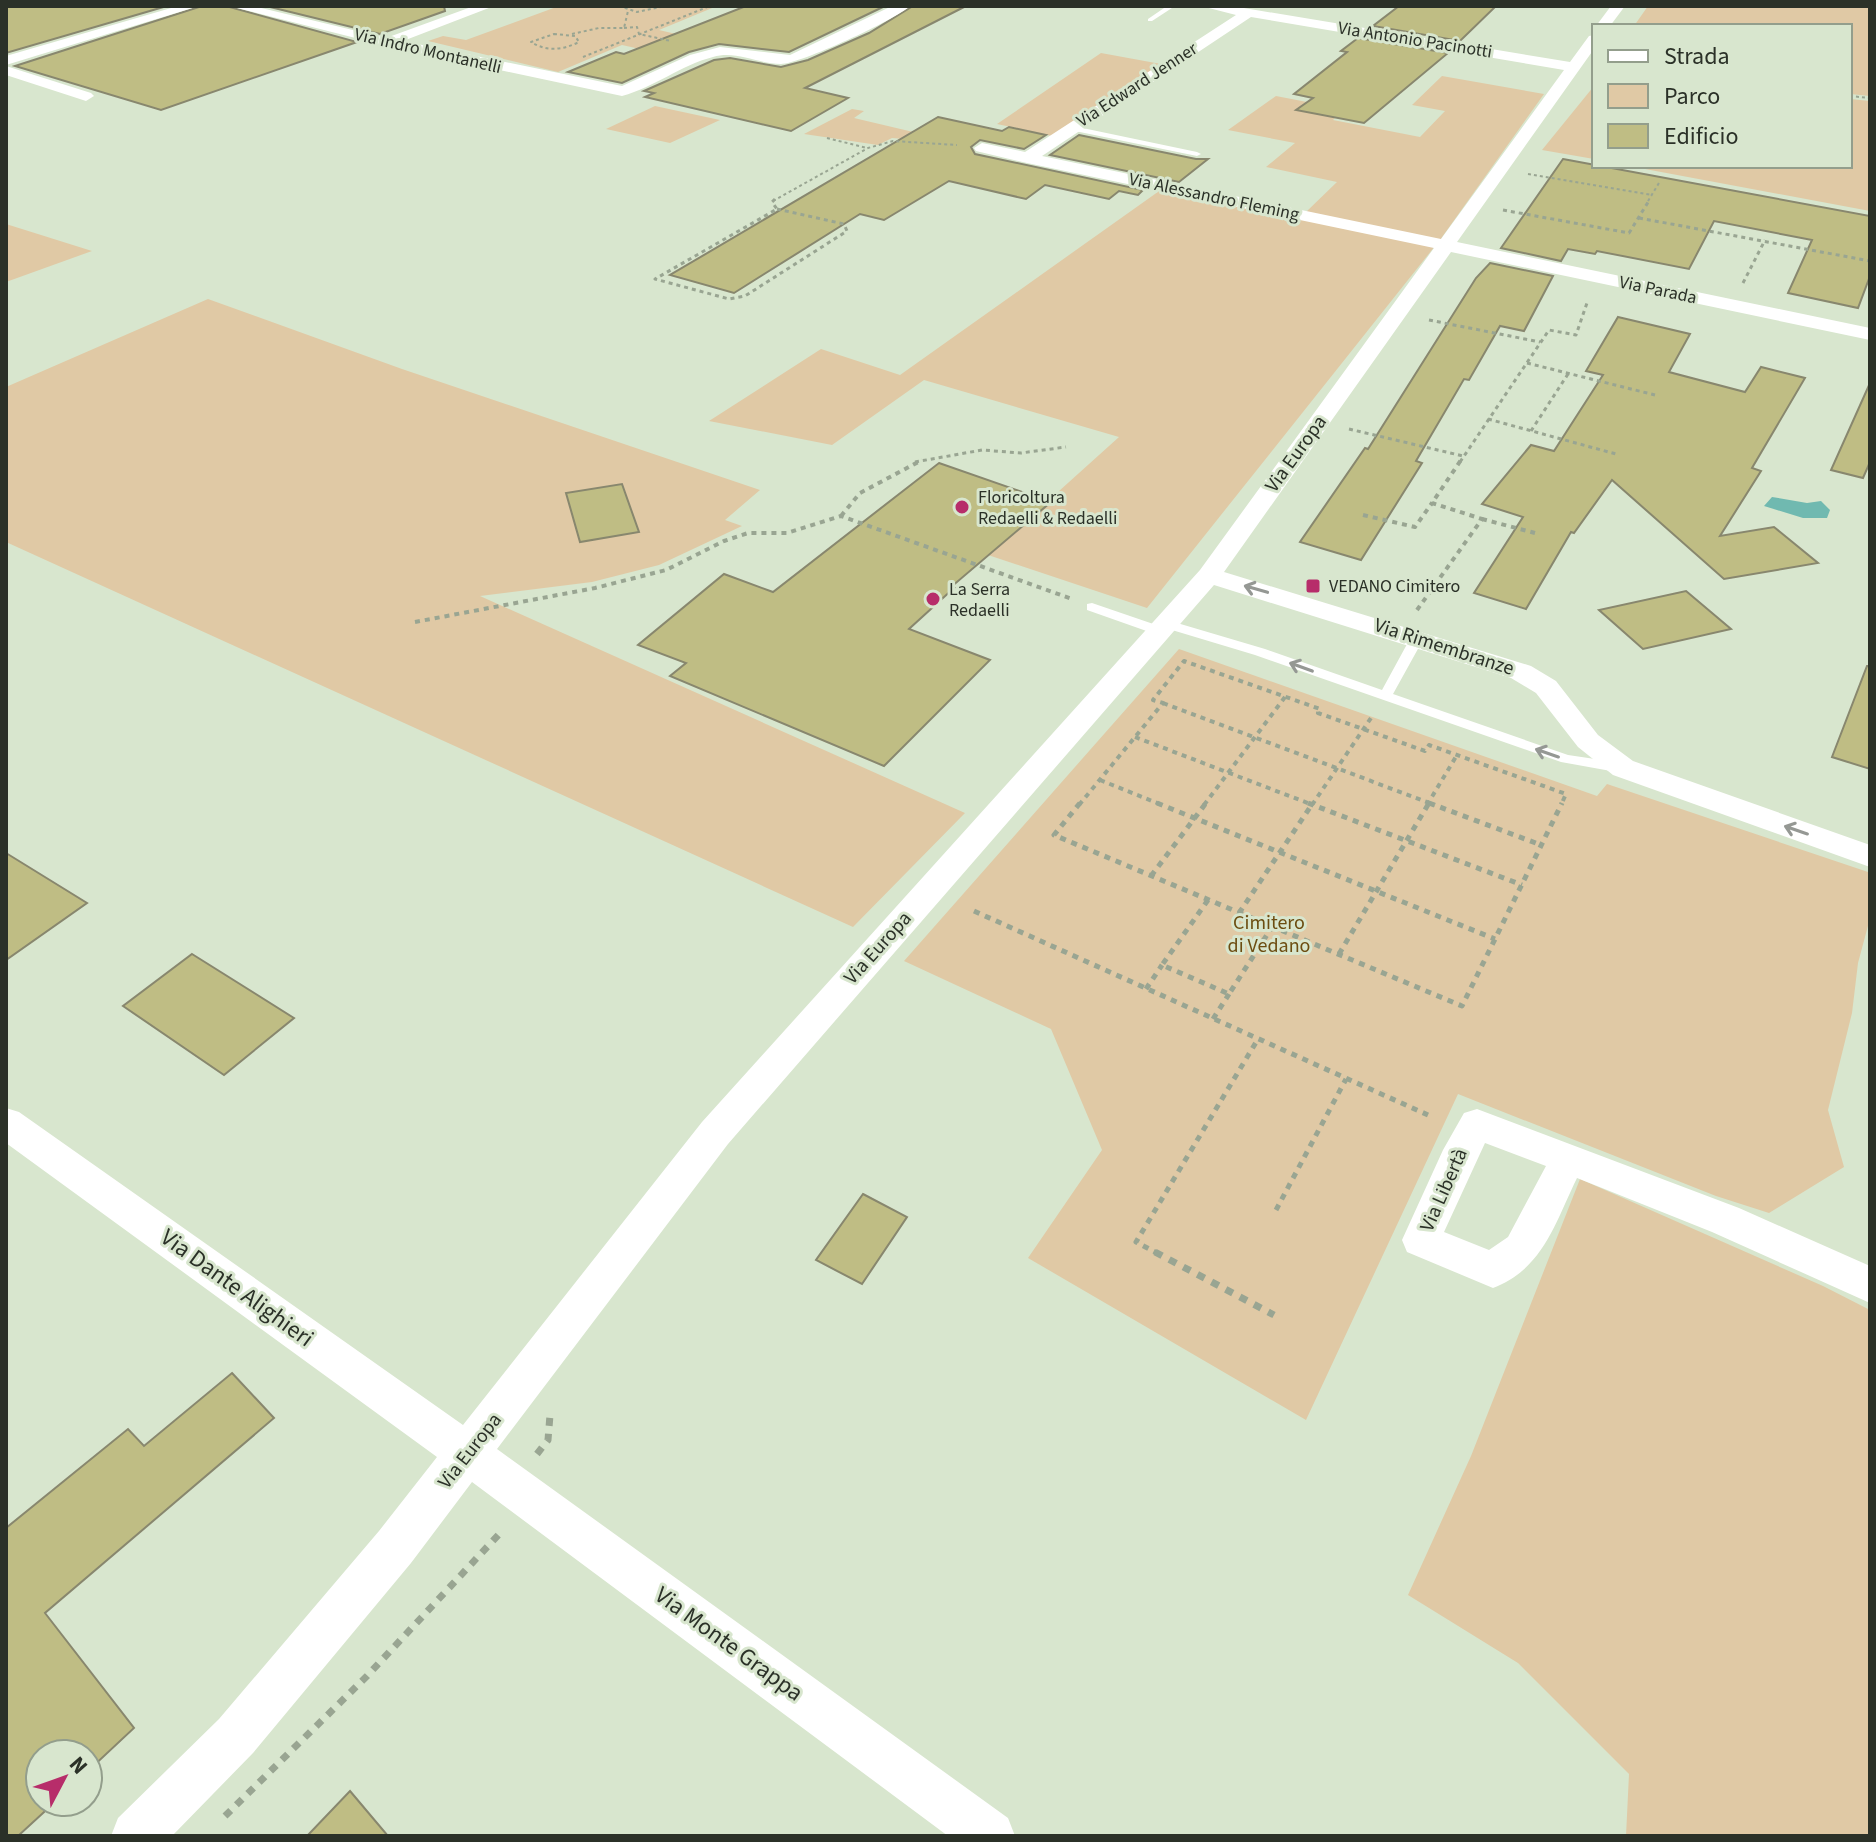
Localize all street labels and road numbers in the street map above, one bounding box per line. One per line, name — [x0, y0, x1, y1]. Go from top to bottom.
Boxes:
street label: Via Antonio Pacinotti — [1336, 15, 1494, 65]
street label: Via Indro Montanelli — [352, 22, 504, 80]
street label: Via Edward Jenner — [1072, 36, 1203, 133]
street label: Via Alessandro Fleming — [1126, 167, 1302, 227]
street label: Via Parada — [1617, 270, 1699, 310]
street label: Via Europa — [1258, 410, 1334, 498]
street label: Via Rimembranze — [1371, 611, 1518, 683]
street label: Via Europa — [838, 905, 918, 991]
street label: Via Libertà — [1413, 1144, 1475, 1236]
street label: Via Dante Alighieri — [153, 1220, 321, 1356]
street label: Via Europa — [432, 1407, 508, 1495]
street label: Via Monte Grappa — [647, 1578, 811, 1710]

